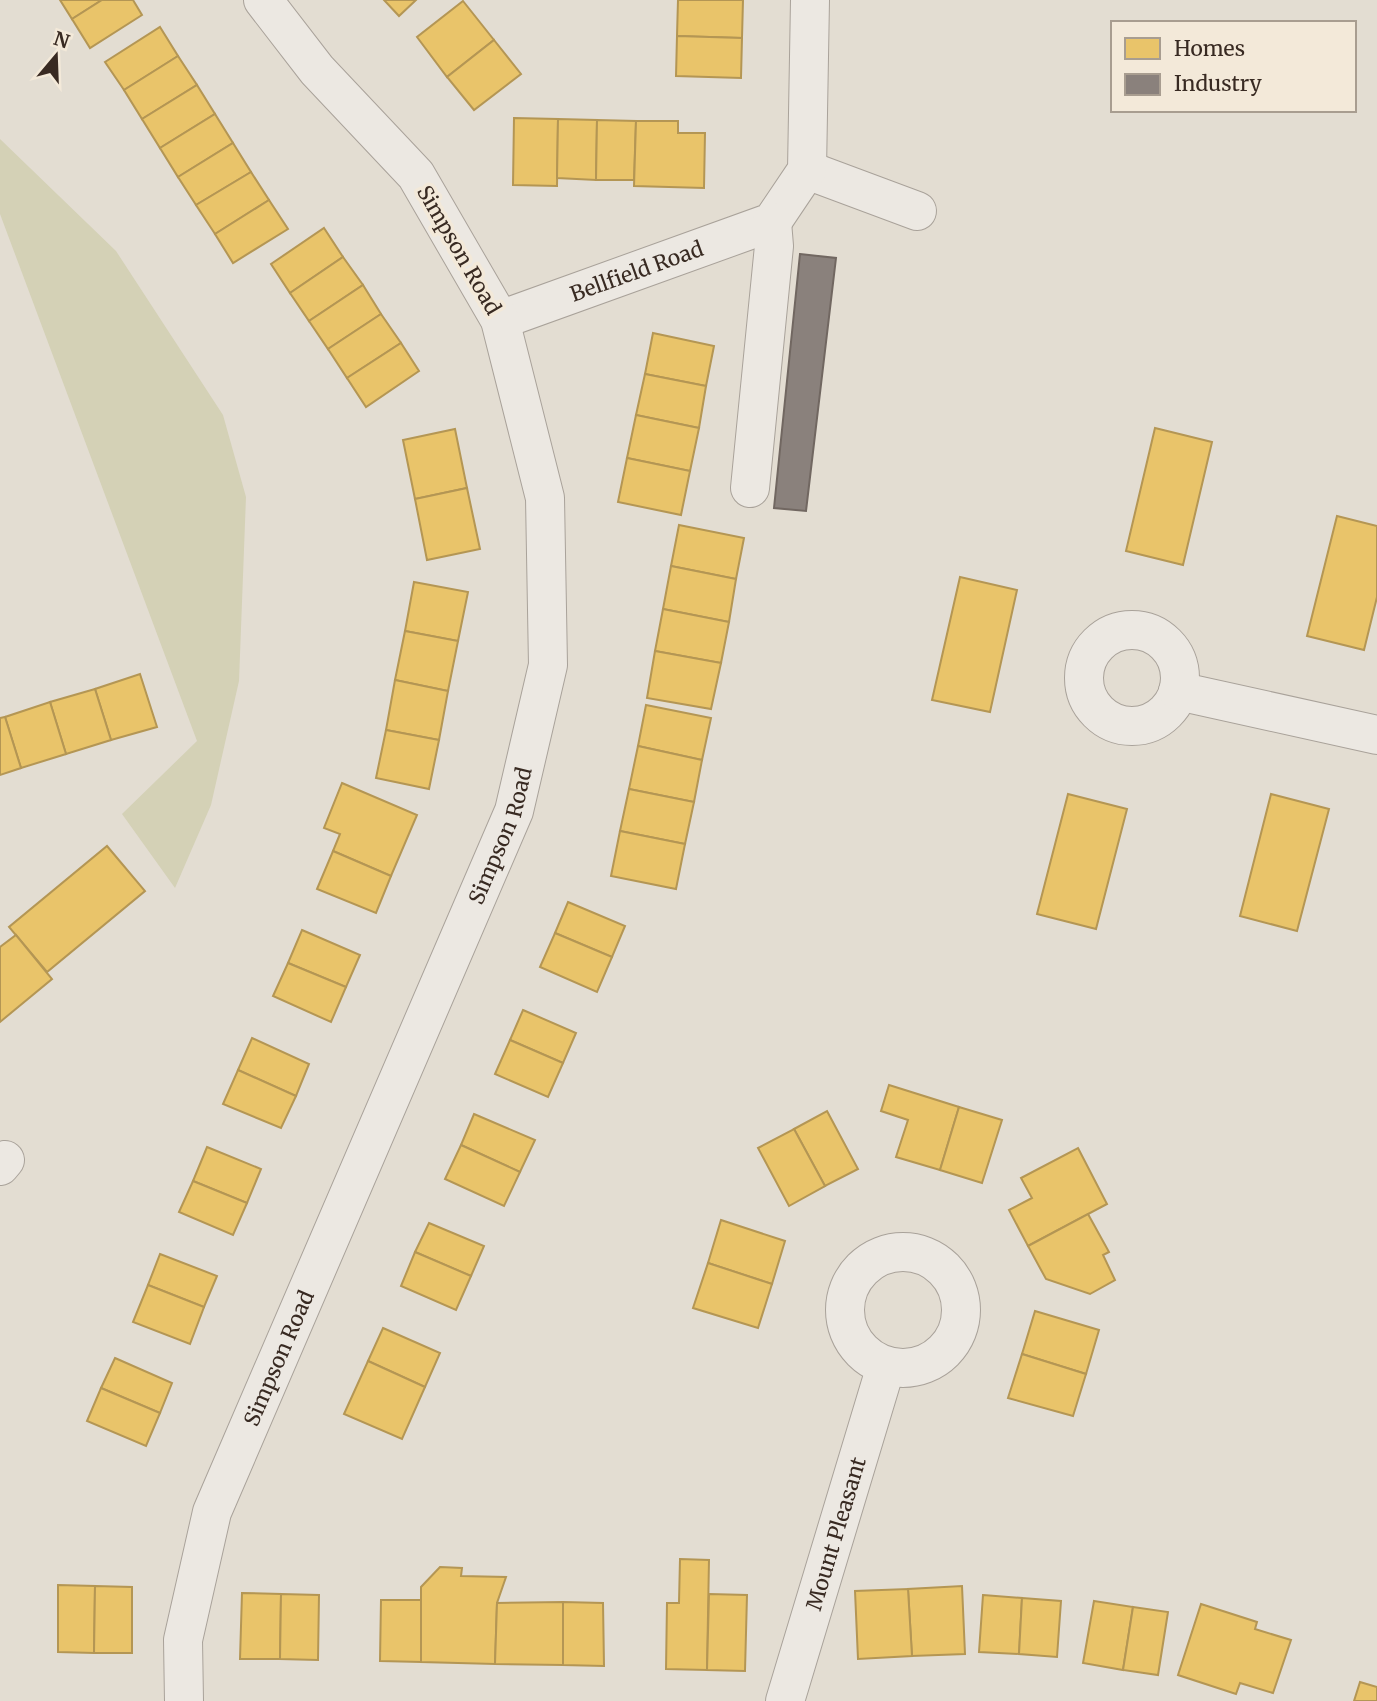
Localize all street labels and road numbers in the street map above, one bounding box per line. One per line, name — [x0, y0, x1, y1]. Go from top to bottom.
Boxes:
street label: Simpson Road — [411, 181, 507, 320]
street label: Bellfield Road — [566, 234, 707, 307]
street label: Simpson Road — [462, 764, 537, 908]
street label: Simpson Road — [237, 1286, 320, 1430]
street label: Mount Pleasant — [800, 1454, 871, 1613]

